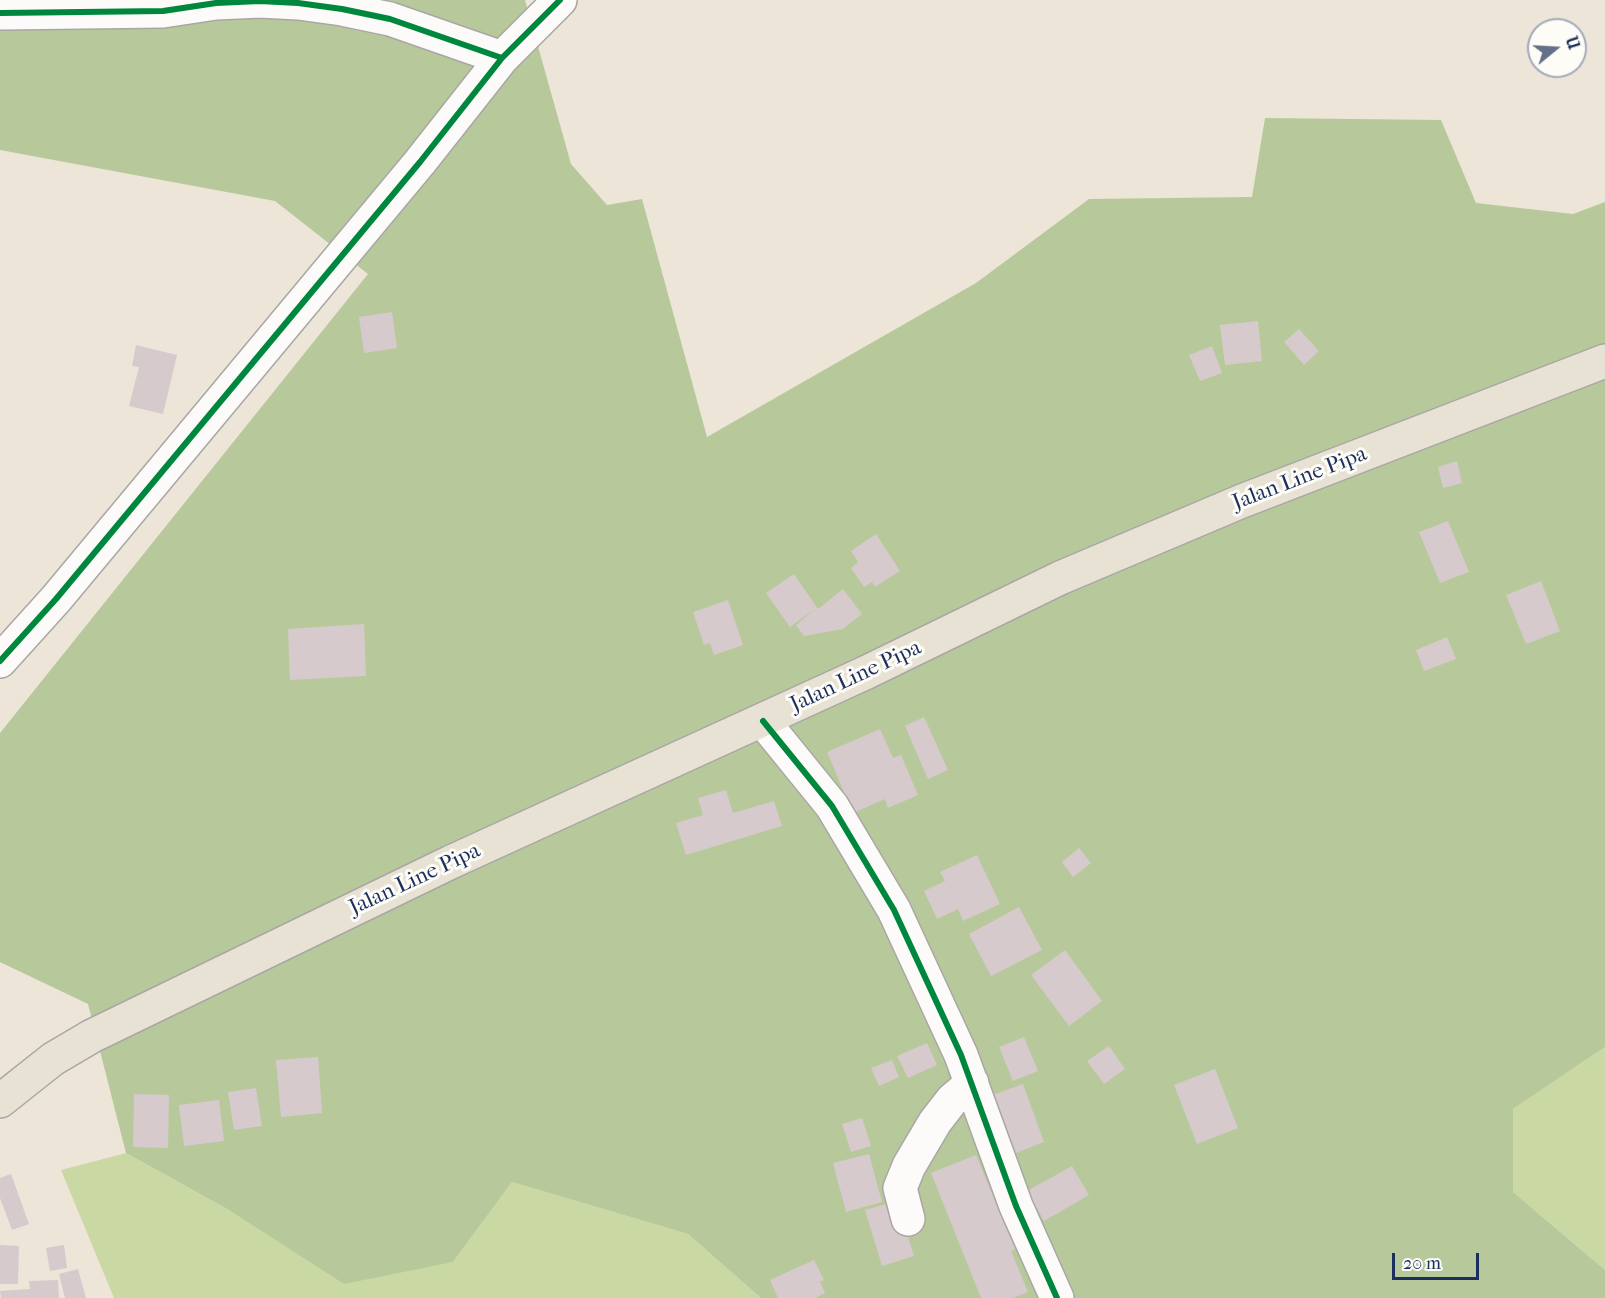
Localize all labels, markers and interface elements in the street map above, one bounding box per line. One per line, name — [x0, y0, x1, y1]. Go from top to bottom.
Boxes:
north arrow — [1527, 18, 1587, 78]
text: U — [1562, 34, 1584, 52]
street label: Jalan Line Pipa — [1229, 441, 1371, 517]
street label: Jalan Line Pipa — [786, 635, 926, 719]
street label: Jalan Line Pipa — [345, 838, 485, 922]
scale bar — [1395, 1241, 1482, 1279]
text: 20 m — [1403, 1253, 1441, 1274]

